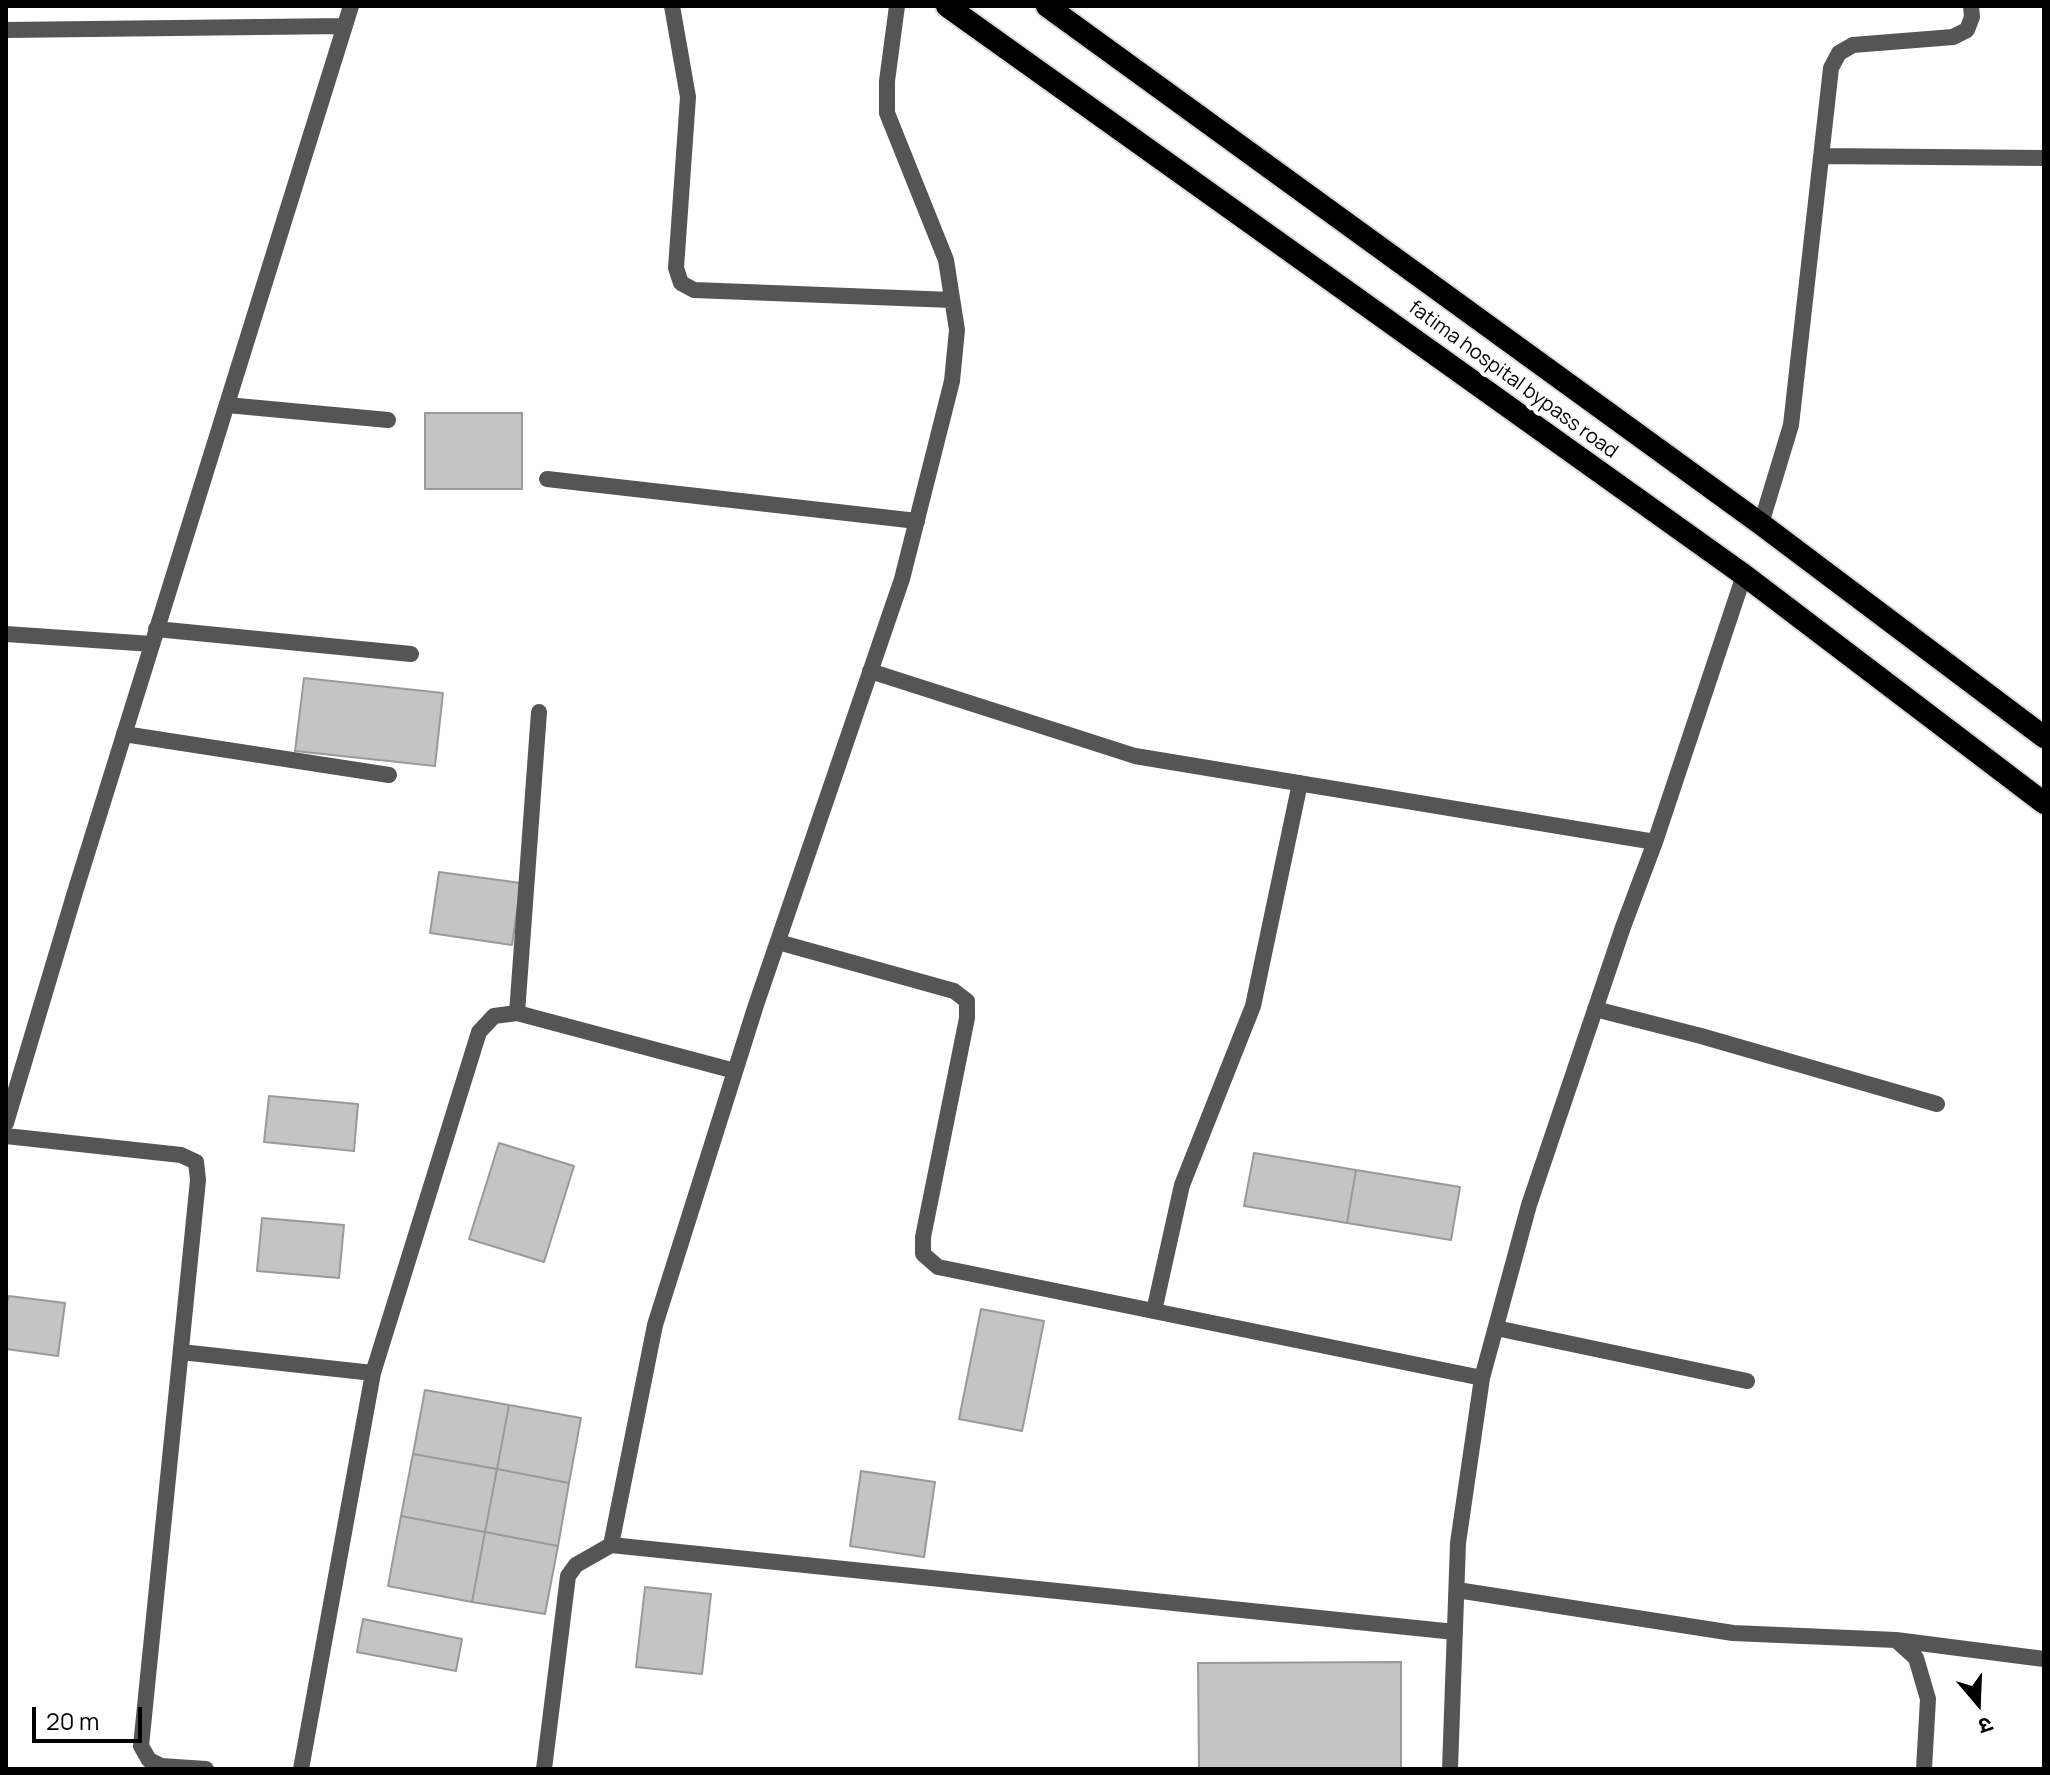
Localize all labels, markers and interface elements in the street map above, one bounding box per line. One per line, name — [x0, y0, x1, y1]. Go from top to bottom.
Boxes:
street label: fatima hospital bypass road — [1404, 296, 1622, 464]
north arrow — [1938, 1663, 2018, 1743]
scale bar — [36, 1691, 146, 1741]
text: 20 m — [46, 1704, 99, 1737]
text: उ — [1975, 1709, 1997, 1742]

